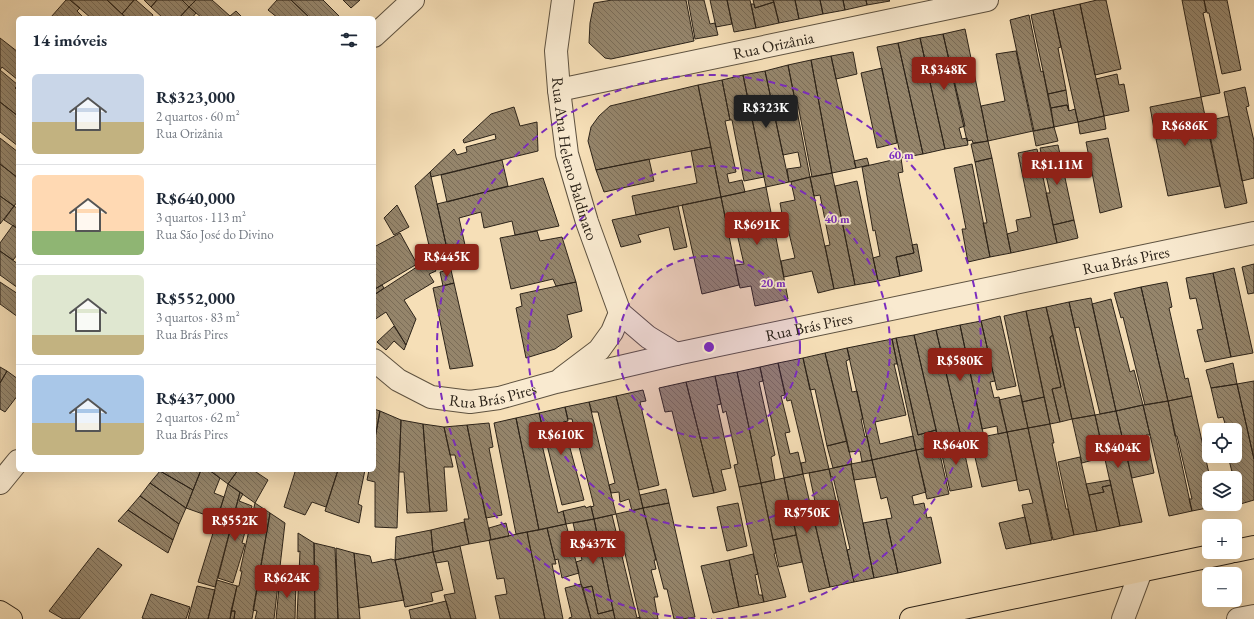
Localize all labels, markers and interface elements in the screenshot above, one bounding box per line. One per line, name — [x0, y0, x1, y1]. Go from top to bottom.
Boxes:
street label: Rua Orizânia — [731, 26, 816, 64]
text: 14 imóveis — [32, 29, 107, 51]
icon: filters — [338, 29, 360, 51]
pin: R$348K — [911, 57, 977, 91]
text: R$348K — [921, 61, 967, 78]
street label: Rua Ana Heleno Baldinato — [548, 76, 603, 243]
text: R$323,000 — [156, 86, 235, 108]
icon: home — [64, 90, 112, 138]
pin: R$323K — [733, 95, 799, 129]
text: R$323K — [743, 99, 789, 116]
text: 2 quartos · 60 m² — [156, 108, 240, 125]
pin: R$686K — [1152, 113, 1218, 147]
text: R$686K — [1162, 117, 1208, 134]
text: Rua Orizânia — [156, 125, 223, 142]
text: 60 m — [888, 147, 914, 163]
pin: R$1.11M — [1020, 152, 1094, 186]
text: R$1.11M — [1031, 156, 1083, 173]
text: R$640,000 — [156, 187, 235, 209]
icon: home — [64, 191, 112, 239]
text: 3 quartos · 113 m² — [156, 209, 246, 226]
text: 40 m — [824, 211, 850, 227]
pin: R$691K — [724, 212, 790, 246]
text: R$691K — [734, 216, 780, 233]
text: Rua São José do Divino — [156, 226, 274, 243]
street label: Rua Brás Pires — [1080, 240, 1171, 279]
pin: R$445K — [414, 244, 480, 278]
text: R$445K — [424, 248, 470, 265]
text: 20 m — [760, 275, 786, 291]
text: R$552,000 — [156, 287, 235, 309]
icon: home — [64, 291, 112, 339]
street label: Rua Brás Pires — [763, 307, 854, 346]
text: 3 quartos · 83 m² — [156, 309, 240, 326]
text: Rua Brás Pires — [156, 326, 228, 343]
centre of rings — [702, 340, 716, 354]
pin: R$580K — [927, 348, 993, 382]
text: R$580K — [937, 352, 983, 369]
street label: Rua Brás Pires — [448, 378, 539, 413]
text: R$437,000 — [156, 387, 235, 409]
icon: home — [64, 391, 112, 439]
text: 2 quartos · 62 m² — [156, 409, 240, 426]
pin: R$610K — [528, 422, 594, 456]
map controls — [1202, 423, 1242, 607]
button: locate — [1202, 423, 1242, 463]
text: Rua Brás Pires — [156, 426, 228, 443]
text: R$610K — [538, 426, 584, 443]
pin: R$640K — [923, 432, 989, 466]
pin: R$404K — [1085, 435, 1151, 469]
text: R$640K — [933, 436, 979, 453]
text: R$404K — [1095, 439, 1141, 456]
button: layers — [1202, 471, 1242, 511]
pin: R$750K — [774, 500, 840, 534]
text: R$750K — [784, 504, 830, 521]
pin: R$552K — [202, 508, 268, 542]
text: R$552K — [212, 512, 258, 529]
button: + — [1202, 519, 1242, 559]
pin: R$437K — [560, 531, 626, 565]
text: R$437K — [570, 535, 616, 552]
pin: R$624K — [254, 565, 320, 599]
button: − — [1202, 567, 1242, 607]
text: R$624K — [264, 569, 310, 586]

